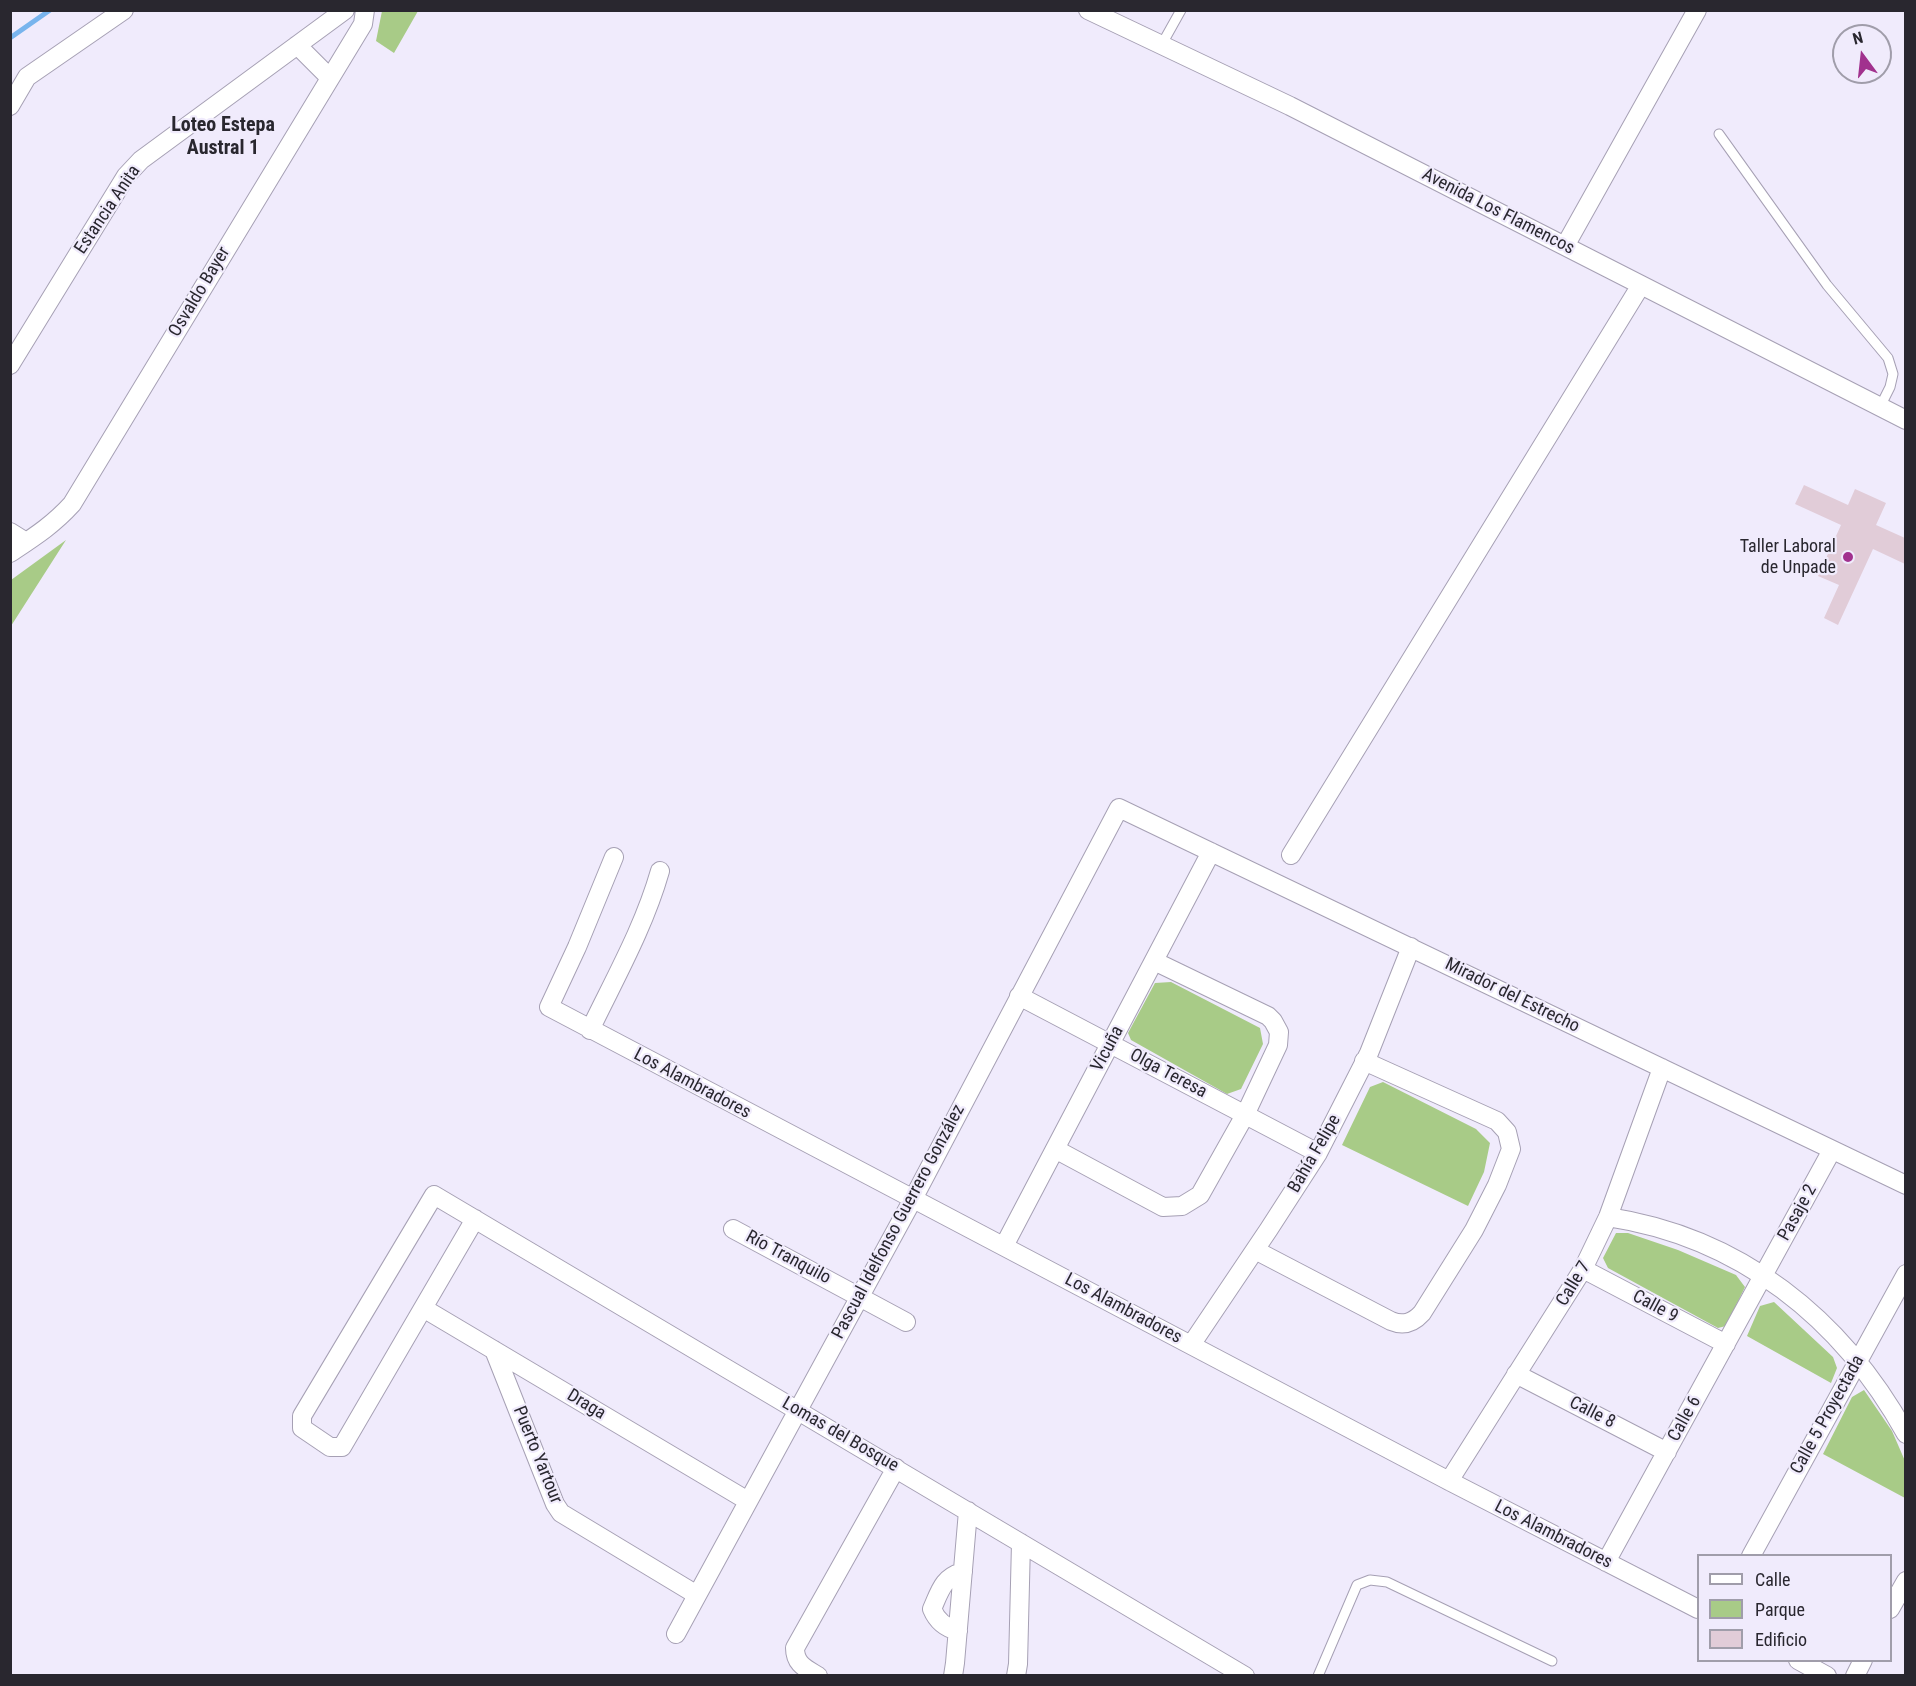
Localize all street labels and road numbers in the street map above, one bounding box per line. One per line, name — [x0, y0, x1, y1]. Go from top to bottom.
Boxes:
street label: Estancia Anita — [70, 162, 146, 258]
street label: Avenida Los Flamencos — [1418, 164, 1578, 260]
street label: Osvaldo Bayer — [165, 243, 235, 341]
street label: Mirador del Estrecho — [1441, 954, 1583, 1038]
street label: Vicuña — [1087, 1022, 1129, 1076]
street label: Los Alambradores — [630, 1044, 754, 1124]
street label: Olga Teresa — [1126, 1045, 1210, 1103]
street label: Pascual Idelfonso Guerrero González — [828, 1101, 970, 1343]
street label: Bahía Felipe — [1284, 1111, 1346, 1197]
street label: Pasaje 2 — [1774, 1181, 1822, 1245]
street label: Río Tranquilo — [742, 1227, 834, 1289]
street label: Calle 7 — [1552, 1258, 1596, 1310]
street label: Los Alambradores — [1061, 1269, 1185, 1349]
street label: Calle 9 — [1628, 1286, 1682, 1328]
street label: Calle 5 Proyectada — [1786, 1352, 1870, 1478]
street label: Draga — [563, 1385, 609, 1425]
street label: Calle 8 — [1565, 1392, 1619, 1434]
street label: Lomas del Bosque — [778, 1393, 902, 1477]
street label: Calle 6 — [1664, 1393, 1706, 1445]
street label: Puerto Yartour — [508, 1403, 566, 1507]
street label: Los Alambradores — [1491, 1496, 1615, 1574]

